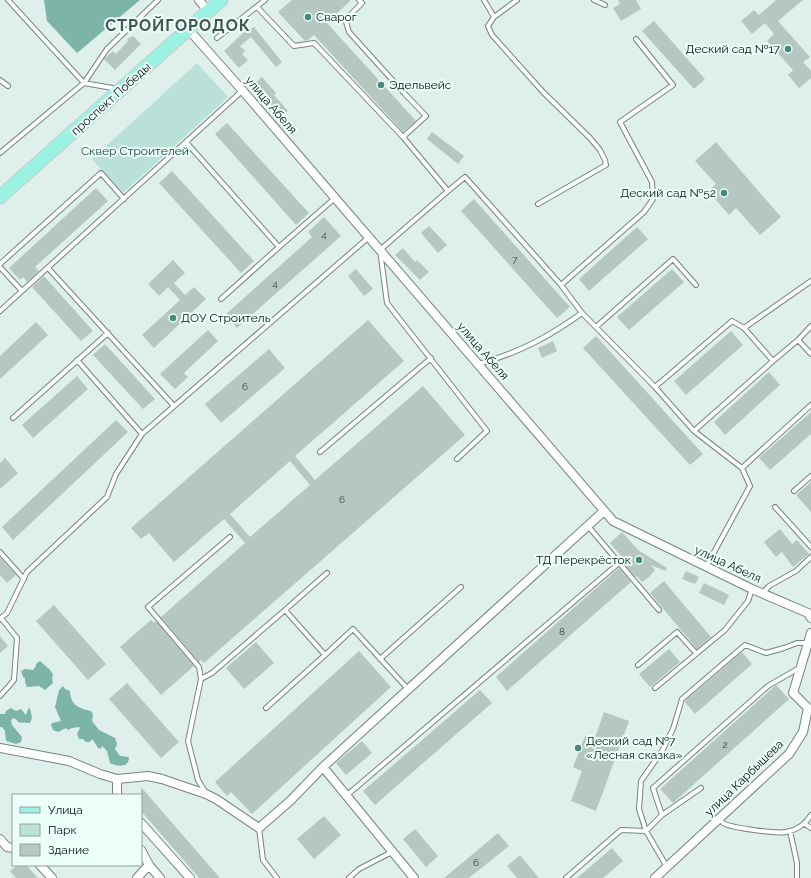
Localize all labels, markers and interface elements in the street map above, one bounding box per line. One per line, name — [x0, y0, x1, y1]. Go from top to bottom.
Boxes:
place label: Сварог — [316, 10, 357, 24]
marker: Сварог — [303, 12, 313, 22]
district label: СТРОЙГОРОДОК — [105, 16, 251, 35]
place label: Деский сад №17 — [686, 42, 781, 56]
marker: Деский сад №17 — [783, 44, 793, 54]
street label: проспект Победы — [68, 60, 154, 138]
street label: улица Абеля — [242, 73, 300, 137]
place label: Эдельвейс — [389, 78, 452, 92]
marker: Эдельвейс — [376, 80, 386, 90]
park label: Сквер Строителей — [81, 144, 189, 158]
place label: Деский сад №52 — [620, 186, 716, 200]
marker: Деский сад №52 — [719, 188, 729, 198]
house number: 4 — [321, 229, 327, 240]
house number: 7 — [512, 254, 518, 265]
house number: 4 — [272, 278, 278, 289]
place label: ДОУ Строитель — [181, 311, 271, 325]
marker: ДОУ Строитель — [168, 313, 178, 323]
street label: улица Абеля — [454, 319, 512, 383]
house number: 6 — [242, 381, 248, 392]
house number: 6 — [339, 494, 345, 505]
street label: улица Абеля — [692, 542, 764, 586]
place label: ТД Перекрёсток — [536, 553, 631, 567]
marker: ТД Перекрёсток — [634, 555, 644, 565]
house number: 8 — [559, 626, 565, 637]
place label: Деский сад №7 «Лесная сказка» — [586, 734, 683, 762]
street label: улица Карбышева — [702, 737, 786, 819]
house number: 2 — [722, 739, 728, 750]
marker: Деский сад №7 «Лесная сказка» — [573, 743, 583, 753]
legend — [12, 794, 142, 866]
text: Улица — [48, 803, 83, 817]
text: Парк — [48, 823, 77, 837]
text: Здание — [48, 843, 89, 857]
house number: 6 — [473, 857, 479, 868]

